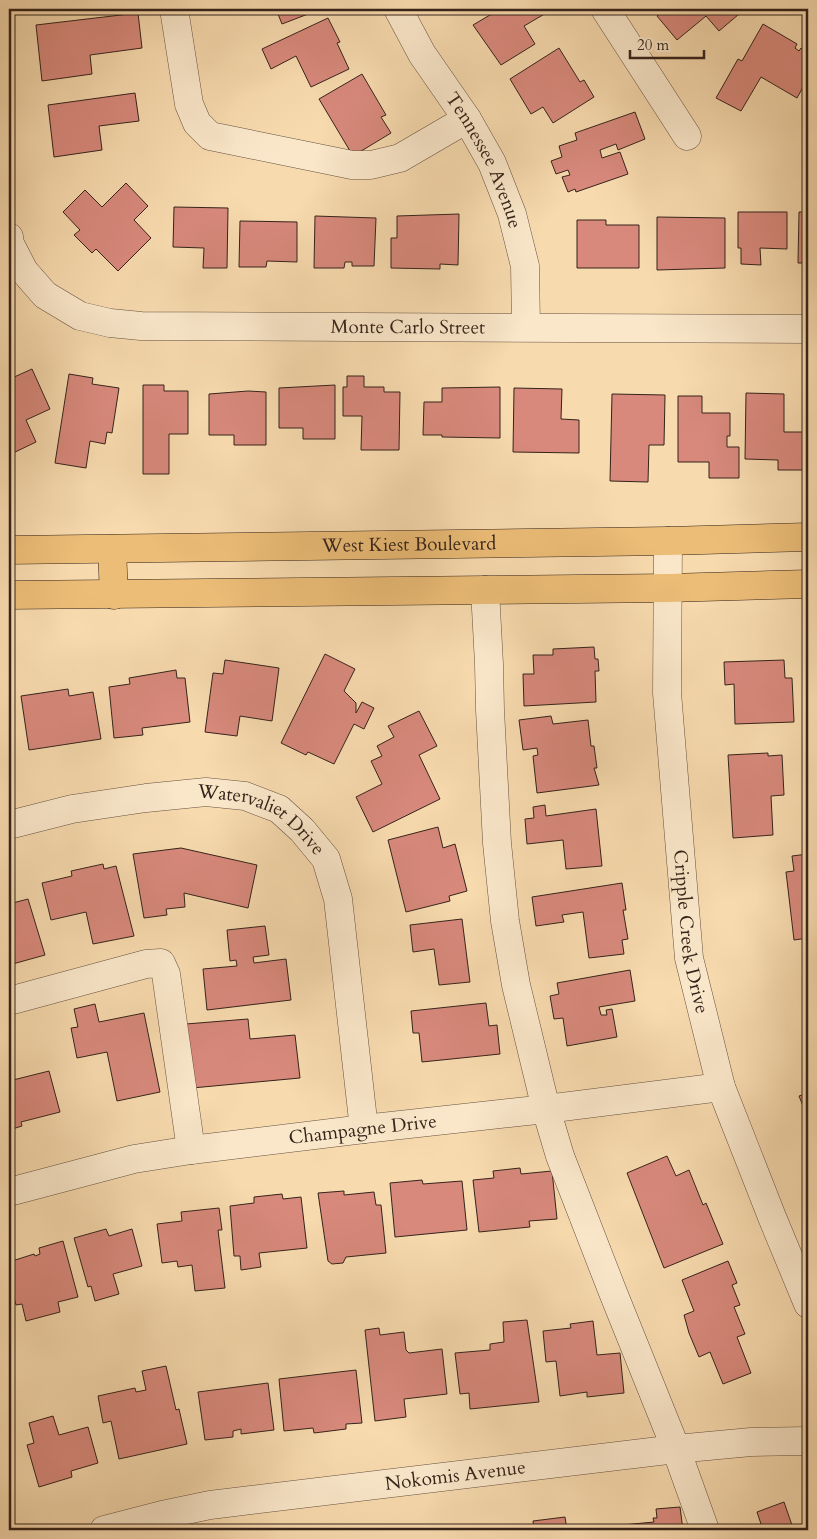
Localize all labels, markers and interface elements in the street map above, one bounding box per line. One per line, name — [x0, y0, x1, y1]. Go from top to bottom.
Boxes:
scale bar — [630, 28, 703, 60]
text: 20 m — [637, 35, 669, 55]
street label: Tennessee Avenue — [439, 87, 528, 231]
street label: Monte Carlo Street — [331, 314, 485, 341]
street label: West Kiest Boulevard — [320, 530, 497, 559]
street label: Watervaliet Drive — [195, 778, 331, 861]
street label: Cripple Creek Drive — [667, 849, 715, 1016]
street label: Champagne Drive — [287, 1108, 438, 1151]
street label: Nokomis Avenue — [383, 1454, 527, 1497]

